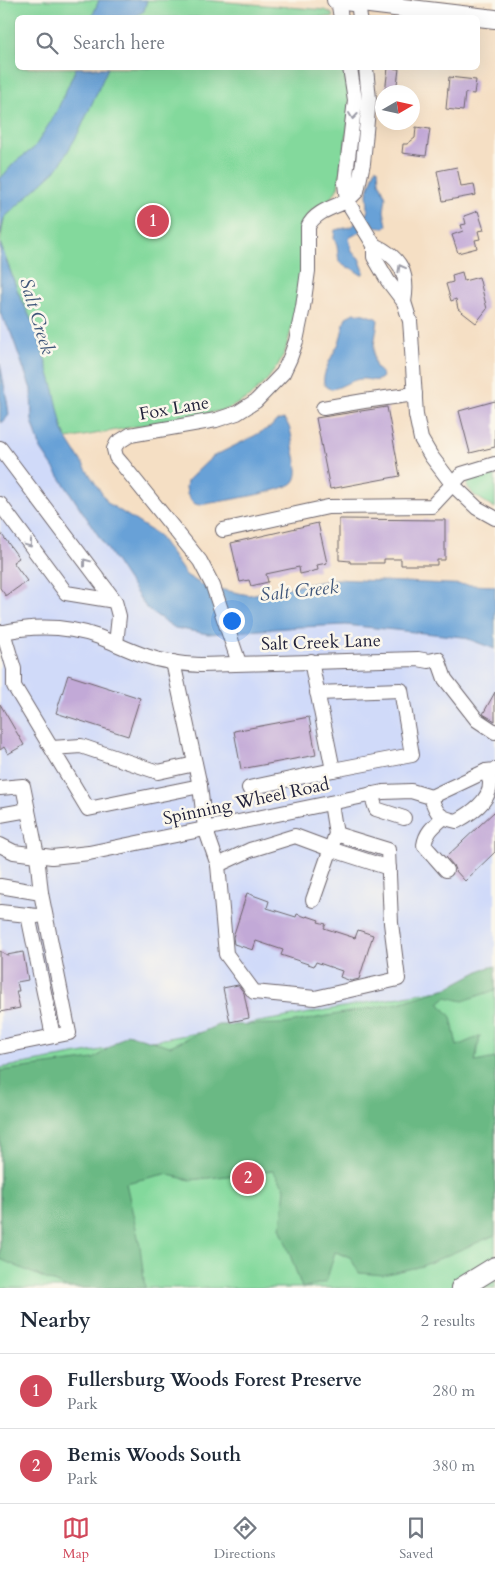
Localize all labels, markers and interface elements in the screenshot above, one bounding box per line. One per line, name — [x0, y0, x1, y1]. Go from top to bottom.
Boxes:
search box — [15, 15, 480, 70]
icon: search — [33, 29, 61, 57]
text: Search here — [73, 30, 165, 56]
north arrow — [375, 85, 420, 130]
one-way arrow — [348, 112, 359, 120]
pin: 1 — [137, 202, 169, 240]
one-way arrow — [397, 264, 407, 273]
water label: Salt Creek — [13, 275, 61, 358]
street label: Fox Lane — [137, 390, 211, 427]
one-way arrow — [23, 538, 32, 548]
one-way arrow — [83, 558, 92, 568]
water label: Salt Creek — [258, 574, 340, 608]
your location — [219, 608, 245, 634]
street label: Salt Creek Lane — [261, 628, 381, 657]
street label: Spinning Wheel Road — [161, 772, 332, 831]
pin: 2 — [232, 1159, 264, 1197]
text: Nearby — [20, 1306, 91, 1335]
text: 2 results — [421, 1310, 475, 1332]
text: Fullersburg Woods Forest Preserve — [67, 1367, 362, 1393]
text: 1 — [32, 1380, 40, 1402]
text: 280 m — [433, 1380, 475, 1402]
text: Park — [67, 1393, 98, 1415]
text: Bemis Woods South — [67, 1442, 241, 1468]
text: 2 — [32, 1455, 40, 1477]
text: 380 m — [433, 1455, 475, 1477]
text: Park — [67, 1468, 98, 1490]
tab: Map — [62, 1514, 90, 1563]
tab: Directions — [214, 1514, 275, 1563]
tab: Saved — [399, 1514, 433, 1563]

